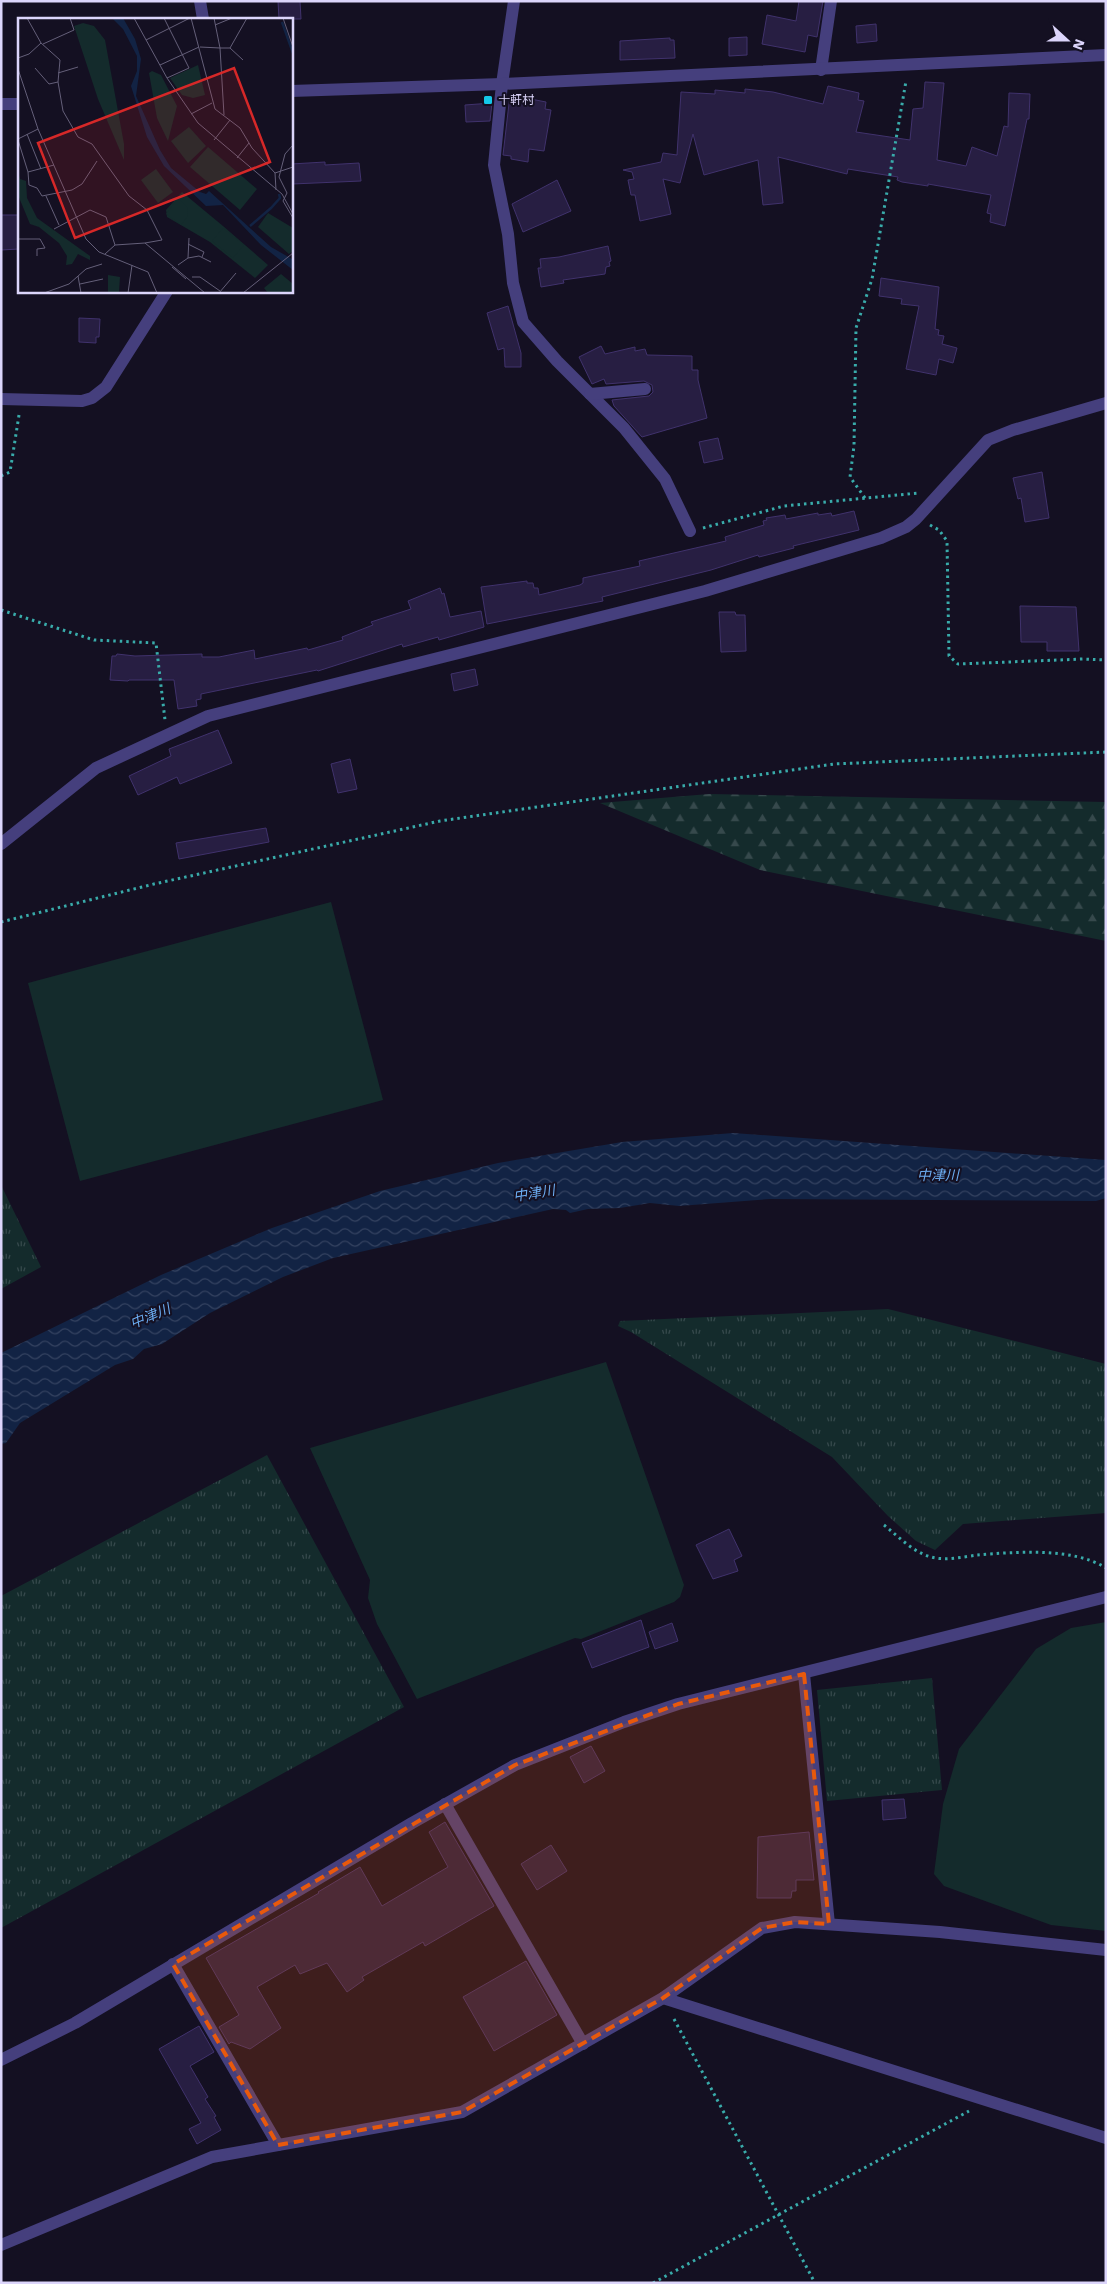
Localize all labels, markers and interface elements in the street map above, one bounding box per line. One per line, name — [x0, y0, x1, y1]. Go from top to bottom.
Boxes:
north arrow — [1042, 15, 1092, 65]
inset map — [18, 18, 292, 292]
text: N — [1070, 37, 1088, 52]
place label: 十軒村 — [498, 93, 535, 107]
marker: 十軒村 — [482, 94, 494, 106]
water label: 中津川 — [917, 1167, 961, 1183]
water label: 中津川 — [512, 1182, 558, 1204]
water label: 中津川 — [128, 1300, 174, 1332]

